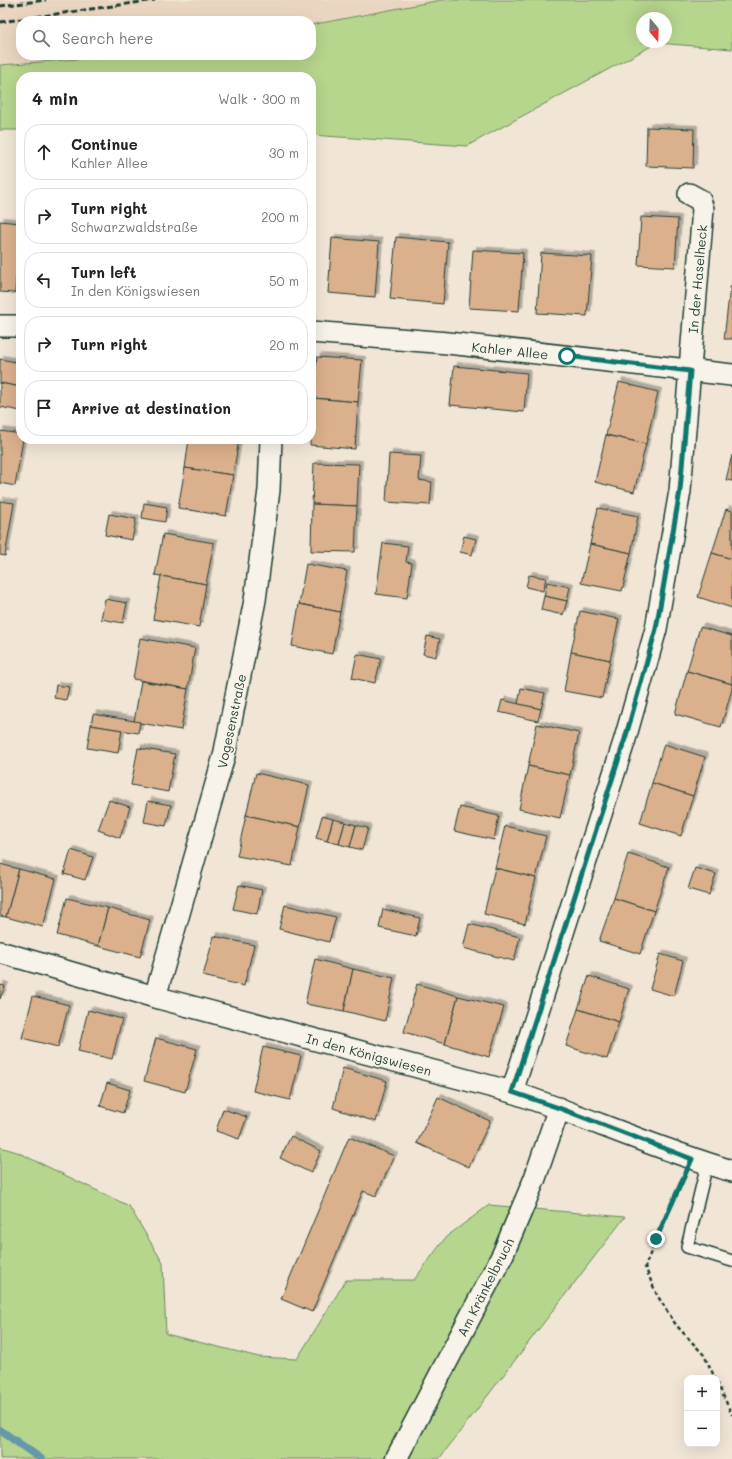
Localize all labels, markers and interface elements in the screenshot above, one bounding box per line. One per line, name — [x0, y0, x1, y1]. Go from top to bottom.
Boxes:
north arrow — [636, 12, 672, 48]
search box — [16, 16, 316, 60]
icon: search — [30, 27, 52, 49]
text: Search here — [62, 28, 153, 48]
text: 4 min — [32, 87, 78, 109]
text: Walk · 300 m — [218, 90, 300, 107]
text: Continue — [71, 134, 138, 154]
icon: ahead — [33, 141, 55, 163]
text: 30 m — [269, 144, 299, 161]
text: Kahler Allee — [71, 154, 148, 171]
text: Turn right — [71, 198, 148, 218]
icon: right — [33, 205, 55, 227]
text: 200 m — [261, 208, 299, 225]
text: Schwarzwaldstraße — [71, 218, 198, 235]
street label: In der Haselheck — [684, 224, 710, 334]
text: Turn left — [71, 262, 136, 282]
icon: left — [33, 269, 55, 291]
text: 50 m — [269, 272, 299, 289]
text: In den Königswiesen — [71, 282, 200, 299]
icon: right — [33, 333, 55, 355]
text: Turn right — [71, 334, 148, 354]
text: 20 m — [269, 336, 299, 353]
street label: Kahler Allee — [471, 338, 549, 362]
route start — [558, 347, 576, 365]
icon: arrive — [33, 397, 55, 419]
text: Arrive at destination — [71, 398, 231, 418]
street label: Vogesenstraße — [213, 672, 249, 770]
street label: In den Königswiesen — [304, 1029, 434, 1079]
route end — [647, 1230, 665, 1248]
street label: Am Kränkelbruch — [453, 1235, 517, 1339]
map controls — [684, 1375, 720, 1447]
button: + — [684, 1375, 720, 1411]
button: − — [684, 1411, 720, 1447]

